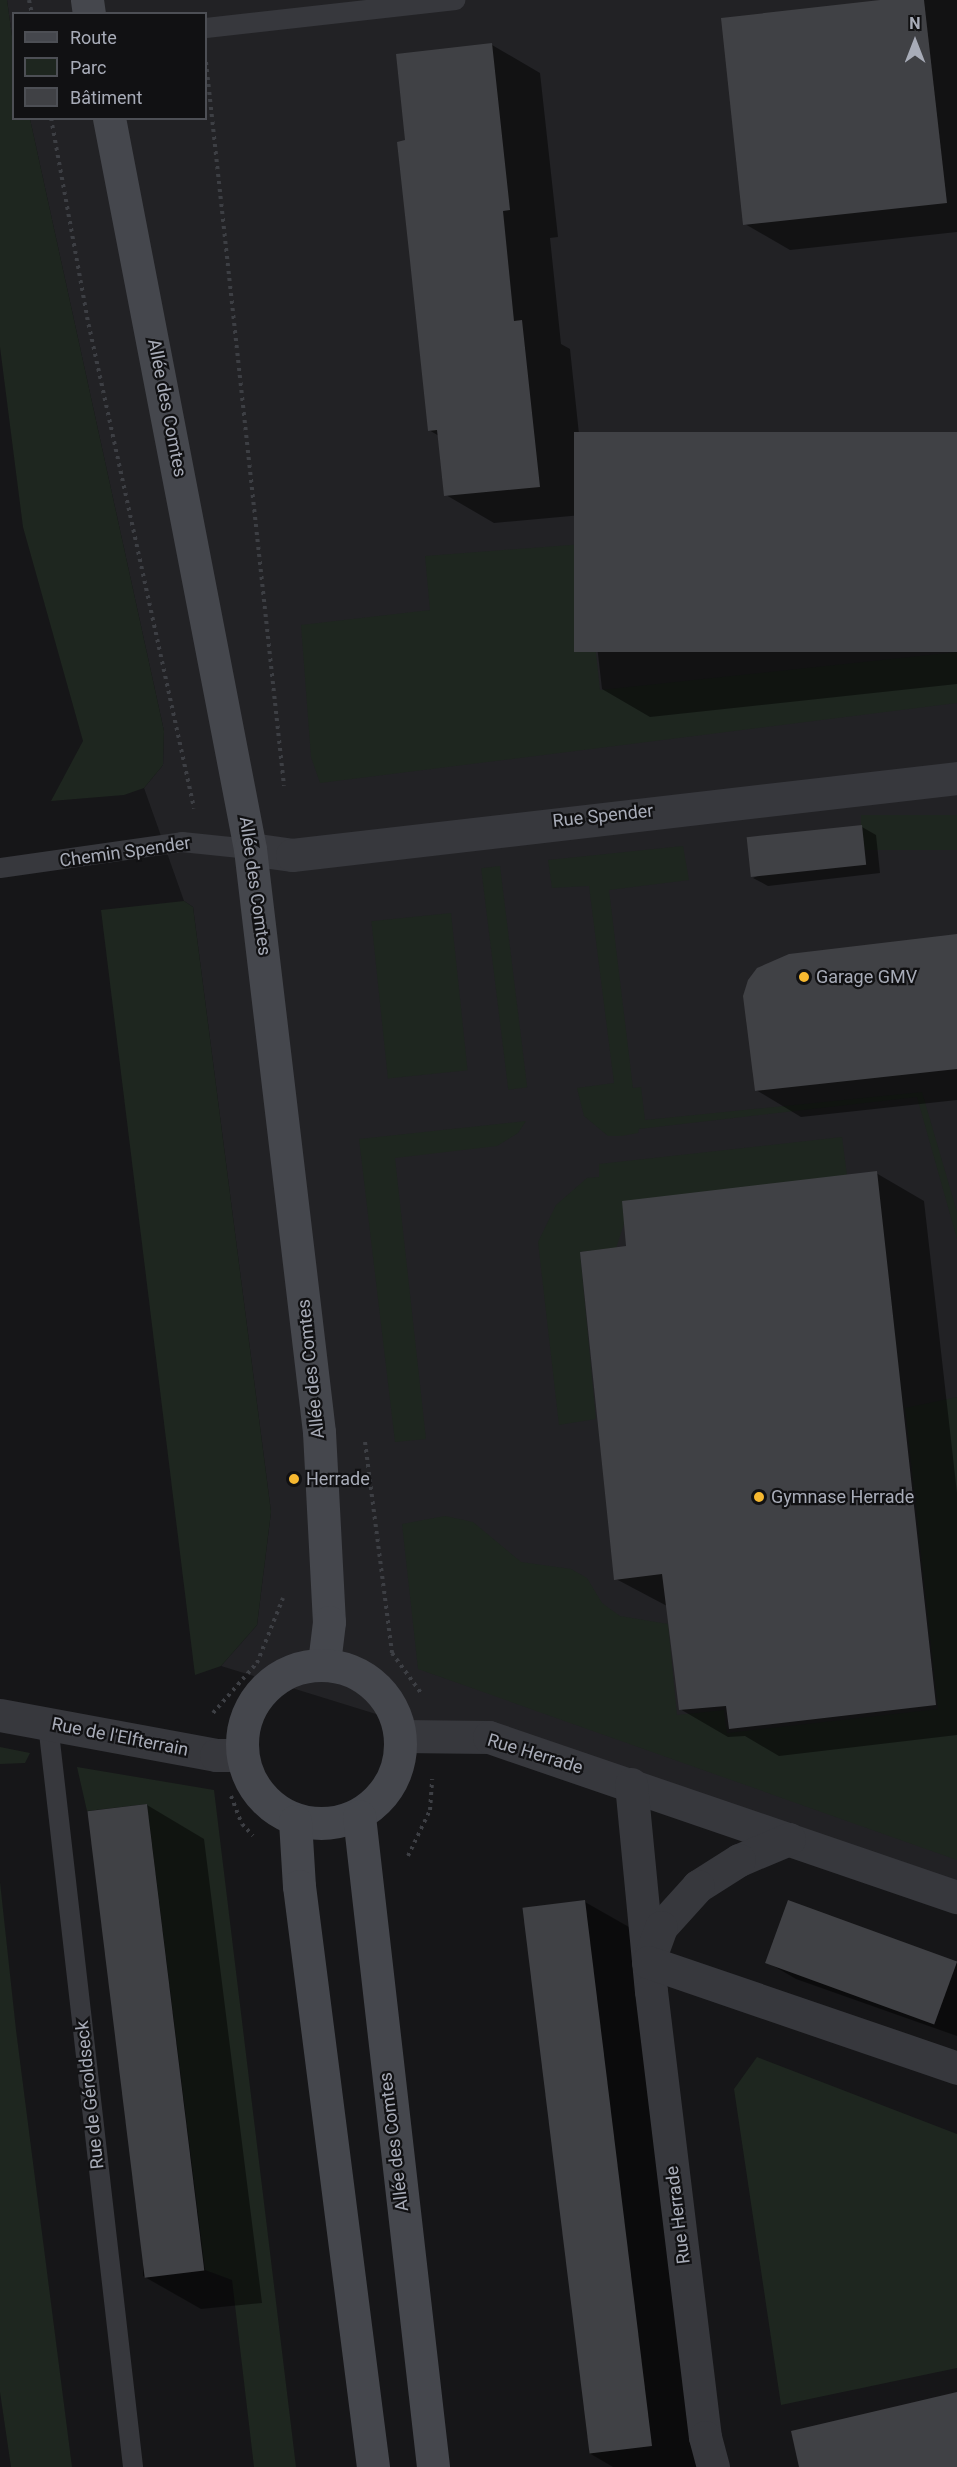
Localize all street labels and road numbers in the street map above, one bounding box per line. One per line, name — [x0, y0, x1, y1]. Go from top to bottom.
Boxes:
street label: Allée des Comtes — [143, 337, 191, 479]
street label: Rue Spender — [552, 800, 654, 832]
street label: Allée des Comtes — [235, 815, 275, 957]
street label: Chemin Spender — [58, 832, 192, 872]
street label: Allée des Comtes — [293, 1298, 329, 1440]
street label: Rue de l'Elfterrain — [50, 1713, 190, 1761]
street label: Rue Herrade — [485, 1729, 585, 1779]
street label: Rue de Géroldseck — [71, 2020, 109, 2170]
street label: Allée des Comtes — [375, 2071, 413, 2213]
street label: Rue Herrade — [661, 2165, 695, 2265]

